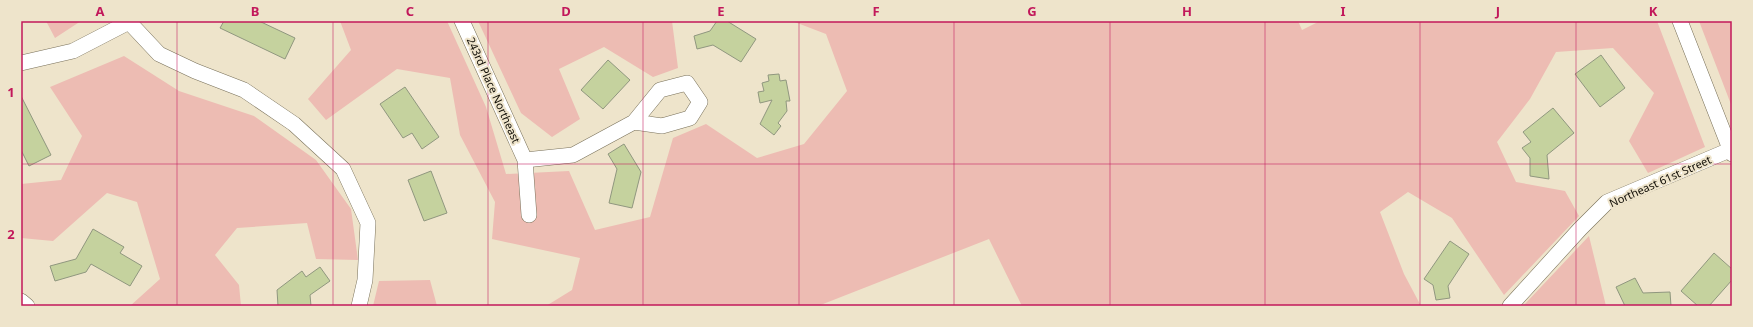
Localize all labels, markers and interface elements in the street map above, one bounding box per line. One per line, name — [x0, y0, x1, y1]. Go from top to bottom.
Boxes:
text: A — [96, 2, 105, 20]
text: B — [251, 2, 259, 20]
text: C — [406, 2, 414, 20]
text: D — [561, 2, 571, 20]
text: E — [717, 2, 725, 20]
text: F — [872, 2, 880, 20]
text: G — [1027, 2, 1037, 20]
text: H — [1182, 2, 1192, 20]
text: I — [1340, 2, 1346, 20]
text: J — [1495, 2, 1500, 20]
text: K — [1649, 2, 1658, 20]
street label: 243rd Place Northeast — [464, 35, 524, 145]
text: 1 — [7, 83, 15, 101]
street label: Northeast 61st Street — [1607, 152, 1713, 210]
text: 2 — [7, 225, 15, 243]

